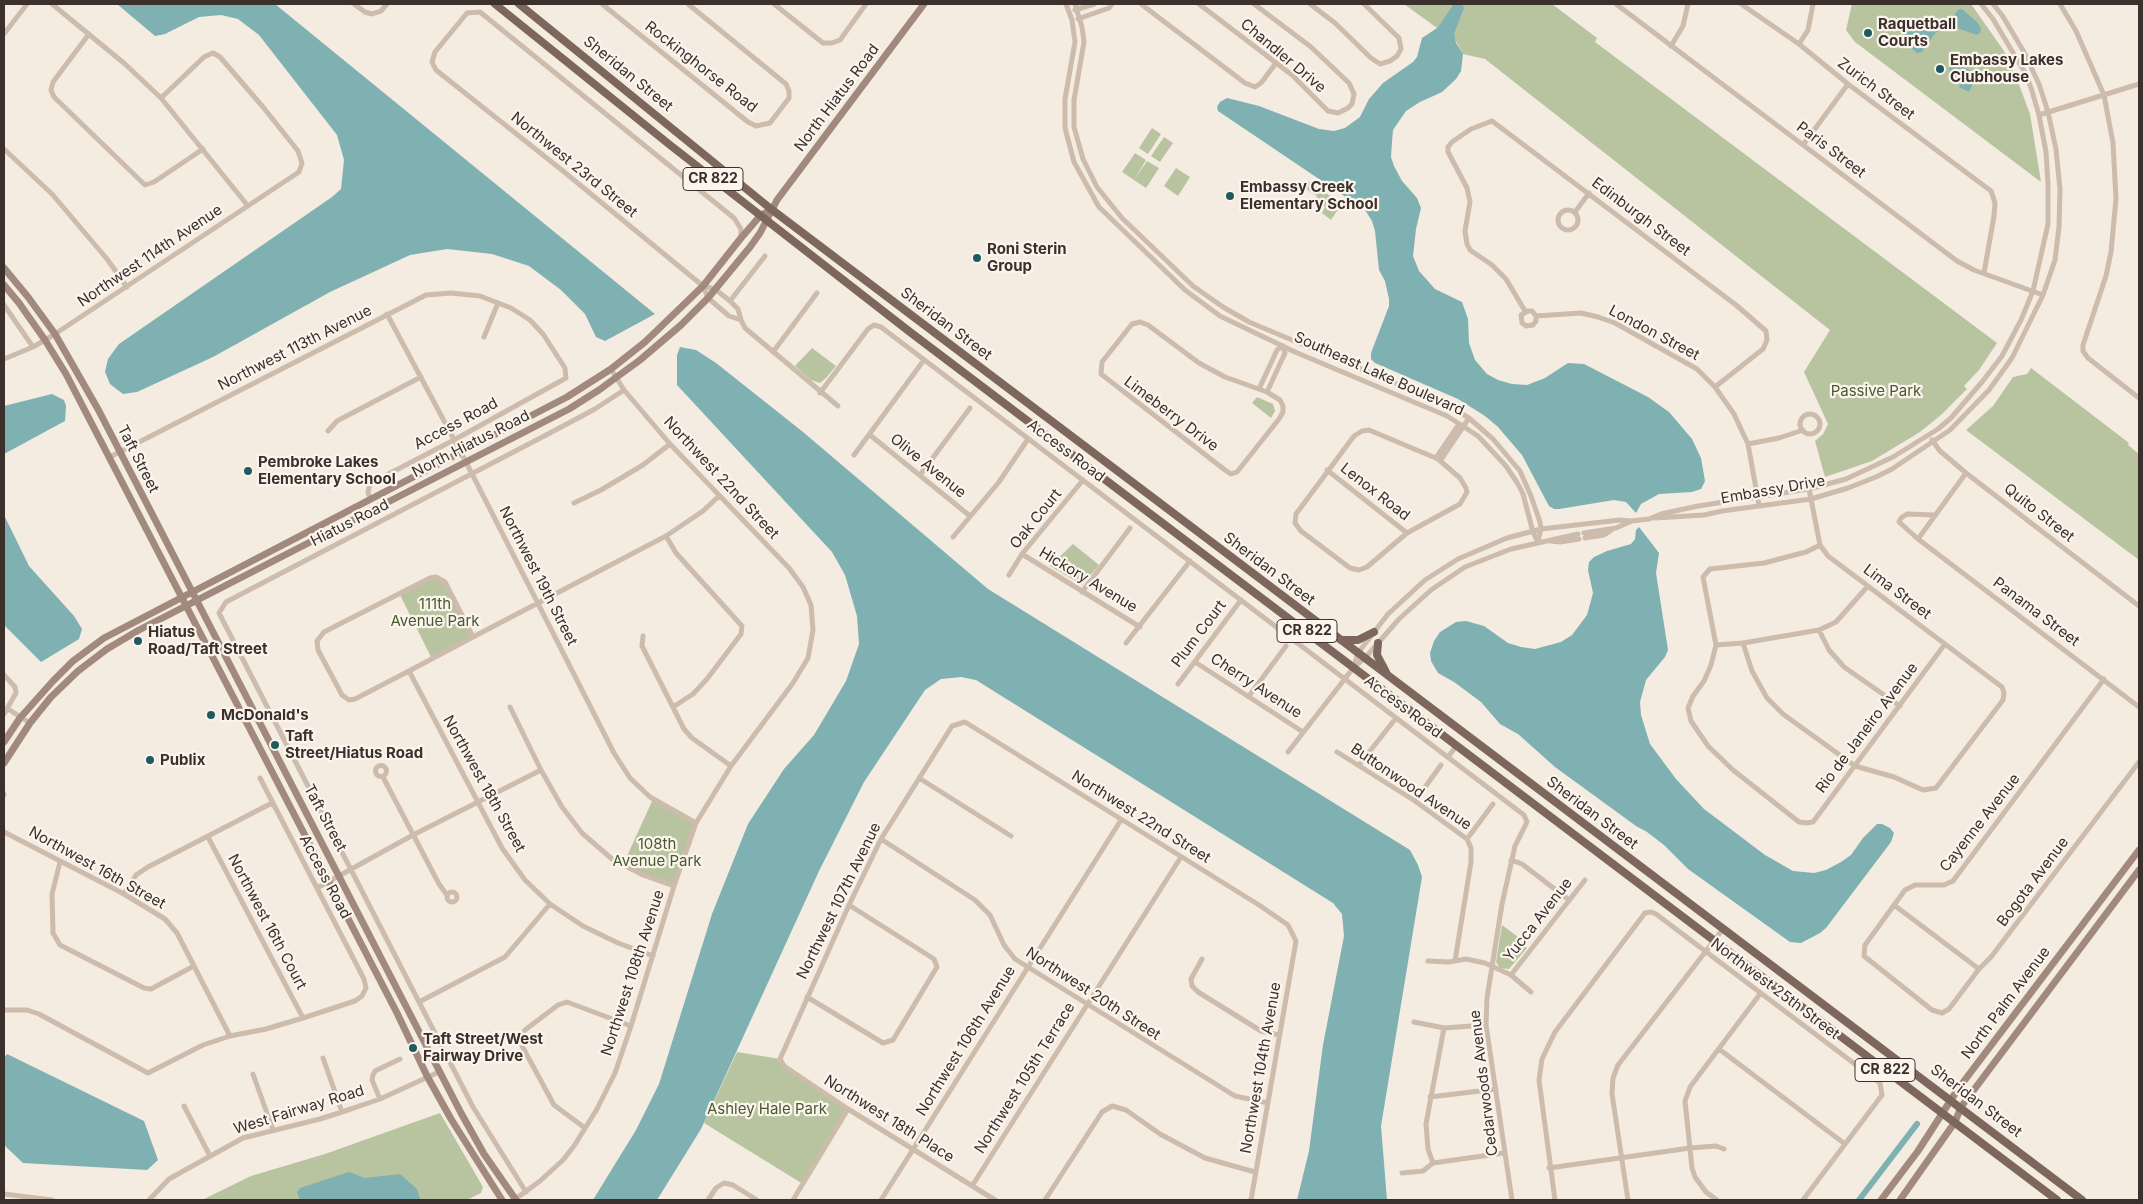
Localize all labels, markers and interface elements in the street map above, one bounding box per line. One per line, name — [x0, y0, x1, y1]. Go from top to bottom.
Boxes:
street label: Chandler Drive — [1237, 15, 1329, 97]
place label: Raquetball Courts — [1878, 15, 1956, 50]
street label: Rockinghorse Road — [641, 18, 761, 116]
marker: Raquetball Courts — [1862, 27, 1874, 39]
street label: Sheridan Street — [580, 32, 676, 116]
street label: North Hiatus Road — [791, 41, 883, 155]
place label: Embassy Lakes Clubhouse — [1950, 51, 2063, 86]
street label: Zurich Street — [1834, 54, 1918, 124]
marker: Embassy Lakes Clubhouse — [1934, 63, 1946, 75]
street label: Northwest 23rd Street — [507, 109, 641, 221]
street label: Paris Street — [1793, 118, 1869, 182]
road number: CR 822 — [683, 168, 743, 190]
street label: Edinburgh Street — [1588, 174, 1694, 260]
place label: Embassy Creek Elementary School — [1240, 178, 1378, 213]
marker: Embassy Creek Elementary School — [1224, 190, 1236, 202]
street label: Northwest 114th Avenue — [74, 201, 226, 311]
place label: Roni Sterin Group — [987, 240, 1067, 275]
marker: Roni Sterin Group — [971, 252, 983, 264]
street label: Sheridan Street — [897, 284, 995, 364]
street label: Northwest 113th Avenue — [215, 301, 375, 395]
street label: London Street — [1606, 302, 1702, 364]
street label: Southeast Lake Boulevard — [1291, 328, 1467, 420]
street label: Limeberry Drive — [1120, 373, 1222, 455]
park label: Passive Park — [1831, 382, 1921, 400]
street label: Access Road — [411, 394, 501, 454]
street label: North Hiatus Road — [409, 407, 533, 481]
street label: Northwest 22nd Street — [660, 413, 782, 543]
street label: Access Road — [1024, 416, 1108, 486]
street label: Taft Street — [113, 422, 163, 496]
street label: Olive Avenue — [886, 430, 970, 502]
place label: Pembroke Lakes Elementary School — [258, 453, 396, 488]
street label: Lenox Road — [1337, 459, 1413, 525]
marker: Pembroke Lakes Elementary School — [242, 465, 254, 477]
street label: Embassy Drive — [1719, 472, 1827, 508]
street label: Quito Street — [2000, 480, 2078, 546]
street label: Oak Court — [1006, 485, 1066, 553]
street label: Hiatus Road — [308, 496, 392, 550]
street label: Northwest 19th Street — [495, 503, 581, 649]
street label: Sheridan Street — [1220, 529, 1318, 609]
street label: Hickory Avenue — [1036, 544, 1140, 616]
street label: Lima Street — [1860, 561, 1934, 623]
street label: Panama Street — [1989, 574, 2083, 650]
park label: 111th Avenue Park — [390, 595, 480, 630]
street label: Plum Court — [1168, 597, 1230, 671]
road number: CR 822 — [1277, 620, 1337, 642]
place label: Hiatus Road/Taft Street — [148, 623, 267, 658]
marker: Hiatus Road/Taft Street — [132, 635, 144, 647]
street label: Cherry Avenue — [1207, 650, 1305, 722]
street label: Rio de Janeiro Avenue — [1812, 659, 1922, 797]
street label: Access Road — [1361, 672, 1445, 742]
place label: McDonald's — [221, 706, 309, 724]
marker: McDonald's — [205, 709, 217, 721]
street label: Northwest 18th Street — [439, 713, 529, 855]
place label: Taft Street/Hiatus Road — [285, 727, 423, 762]
marker: Taft Street/Hiatus Road — [269, 739, 281, 751]
street label: Buttonwood Avenue — [1347, 740, 1475, 834]
place label: Publix — [160, 751, 205, 769]
marker: Publix — [144, 754, 156, 766]
street label: Northwest 22nd Street — [1068, 767, 1214, 867]
street label: Cayenne Avenue — [1936, 770, 2024, 876]
street label: Sheridan Street — [1543, 773, 1641, 853]
street label: Taft Street — [300, 781, 350, 855]
street label: Northwest 107th Avenue — [793, 820, 885, 982]
street label: Northwest 16th Street — [26, 823, 168, 913]
street label: Access Road — [295, 832, 355, 922]
street label: Bogota Avenue — [1994, 834, 2072, 930]
park label: 108th Avenue Park — [612, 835, 702, 870]
street label: Northwest 16th Court — [224, 851, 310, 993]
street label: Yucca Avenue — [1500, 875, 1576, 965]
street label: Northwest 108th Avenue — [598, 888, 668, 1058]
street label: Northwest 25th Street — [1707, 935, 1843, 1043]
street label: North Palm Avenue — [1958, 943, 2054, 1063]
street label: Northwest 20th Street — [1022, 944, 1164, 1044]
street label: Northwest 106th Avenue — [912, 963, 1020, 1119]
street label: Northwest 104th Avenue — [1237, 981, 1285, 1155]
street label: Northwest 105th Terrace — [971, 999, 1079, 1157]
street label: Cedarwoods Avenue — [1466, 1009, 1502, 1157]
place label: Taft Street/West Fairway Drive — [423, 1030, 543, 1065]
marker: Taft Street/West Fairway Drive — [407, 1042, 419, 1054]
road number: CR 822 — [1855, 1058, 1915, 1082]
street label: Sheridan Street — [1927, 1061, 2025, 1141]
street label: Northwest 18th Place — [821, 1072, 957, 1166]
street label: West Fairway Road — [232, 1082, 366, 1138]
park label: Ashley Hale Park — [707, 1100, 827, 1118]

